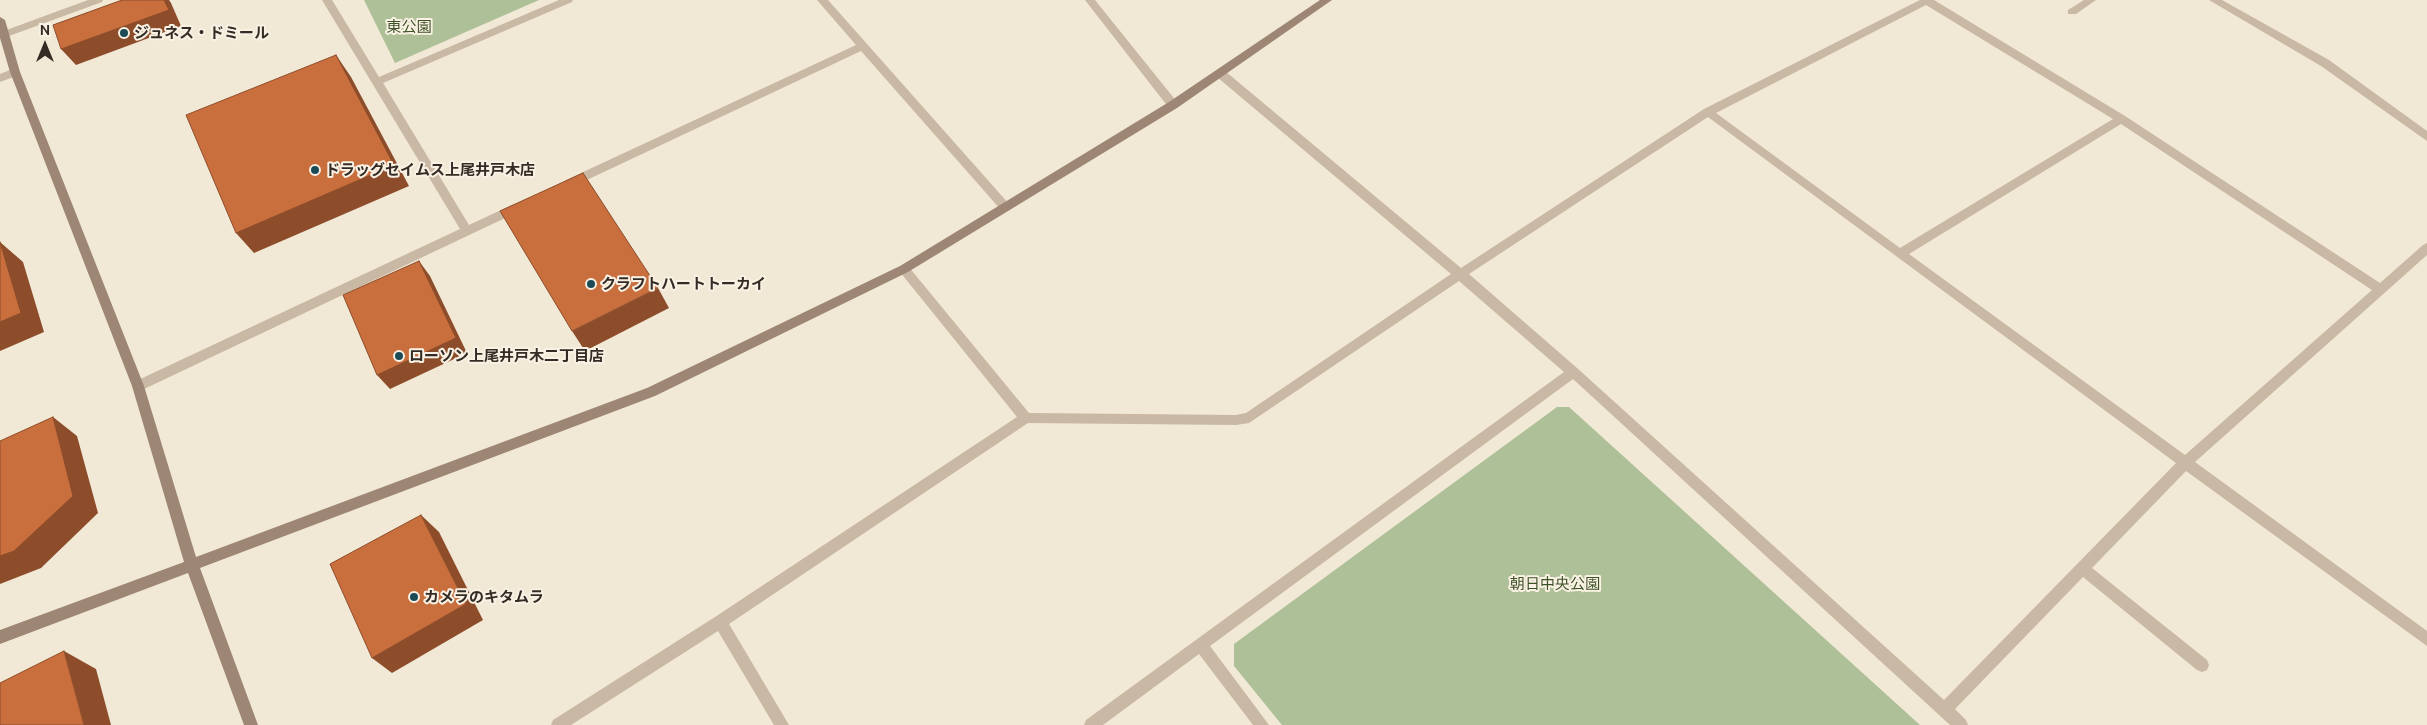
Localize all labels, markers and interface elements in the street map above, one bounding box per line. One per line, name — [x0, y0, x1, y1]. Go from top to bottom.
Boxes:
park label: 東公園 — [387, 18, 431, 36]
north arrow — [20, 20, 70, 70]
text: N — [40, 22, 50, 38]
place label: ジュネス・ドミール — [134, 24, 269, 42]
marker: ジュネス・ドミール — [118, 27, 130, 39]
place label: ドラッグセイムス上尾井戸木店 — [325, 161, 535, 179]
marker: ドラッグセイムス上尾井戸木店 — [309, 164, 321, 176]
place label: クラフトハートトーカイ — [601, 275, 766, 293]
marker: クラフトハートトーカイ — [585, 278, 597, 290]
place label: ローソン上尾井戸木二丁目店 — [409, 347, 604, 365]
marker: ローソン上尾井戸木二丁目店 — [393, 350, 405, 362]
park label: 朝日中央公園 — [1510, 575, 1600, 593]
place label: カメラのキタムラ — [424, 588, 544, 606]
marker: カメラのキタムラ — [408, 591, 420, 603]

